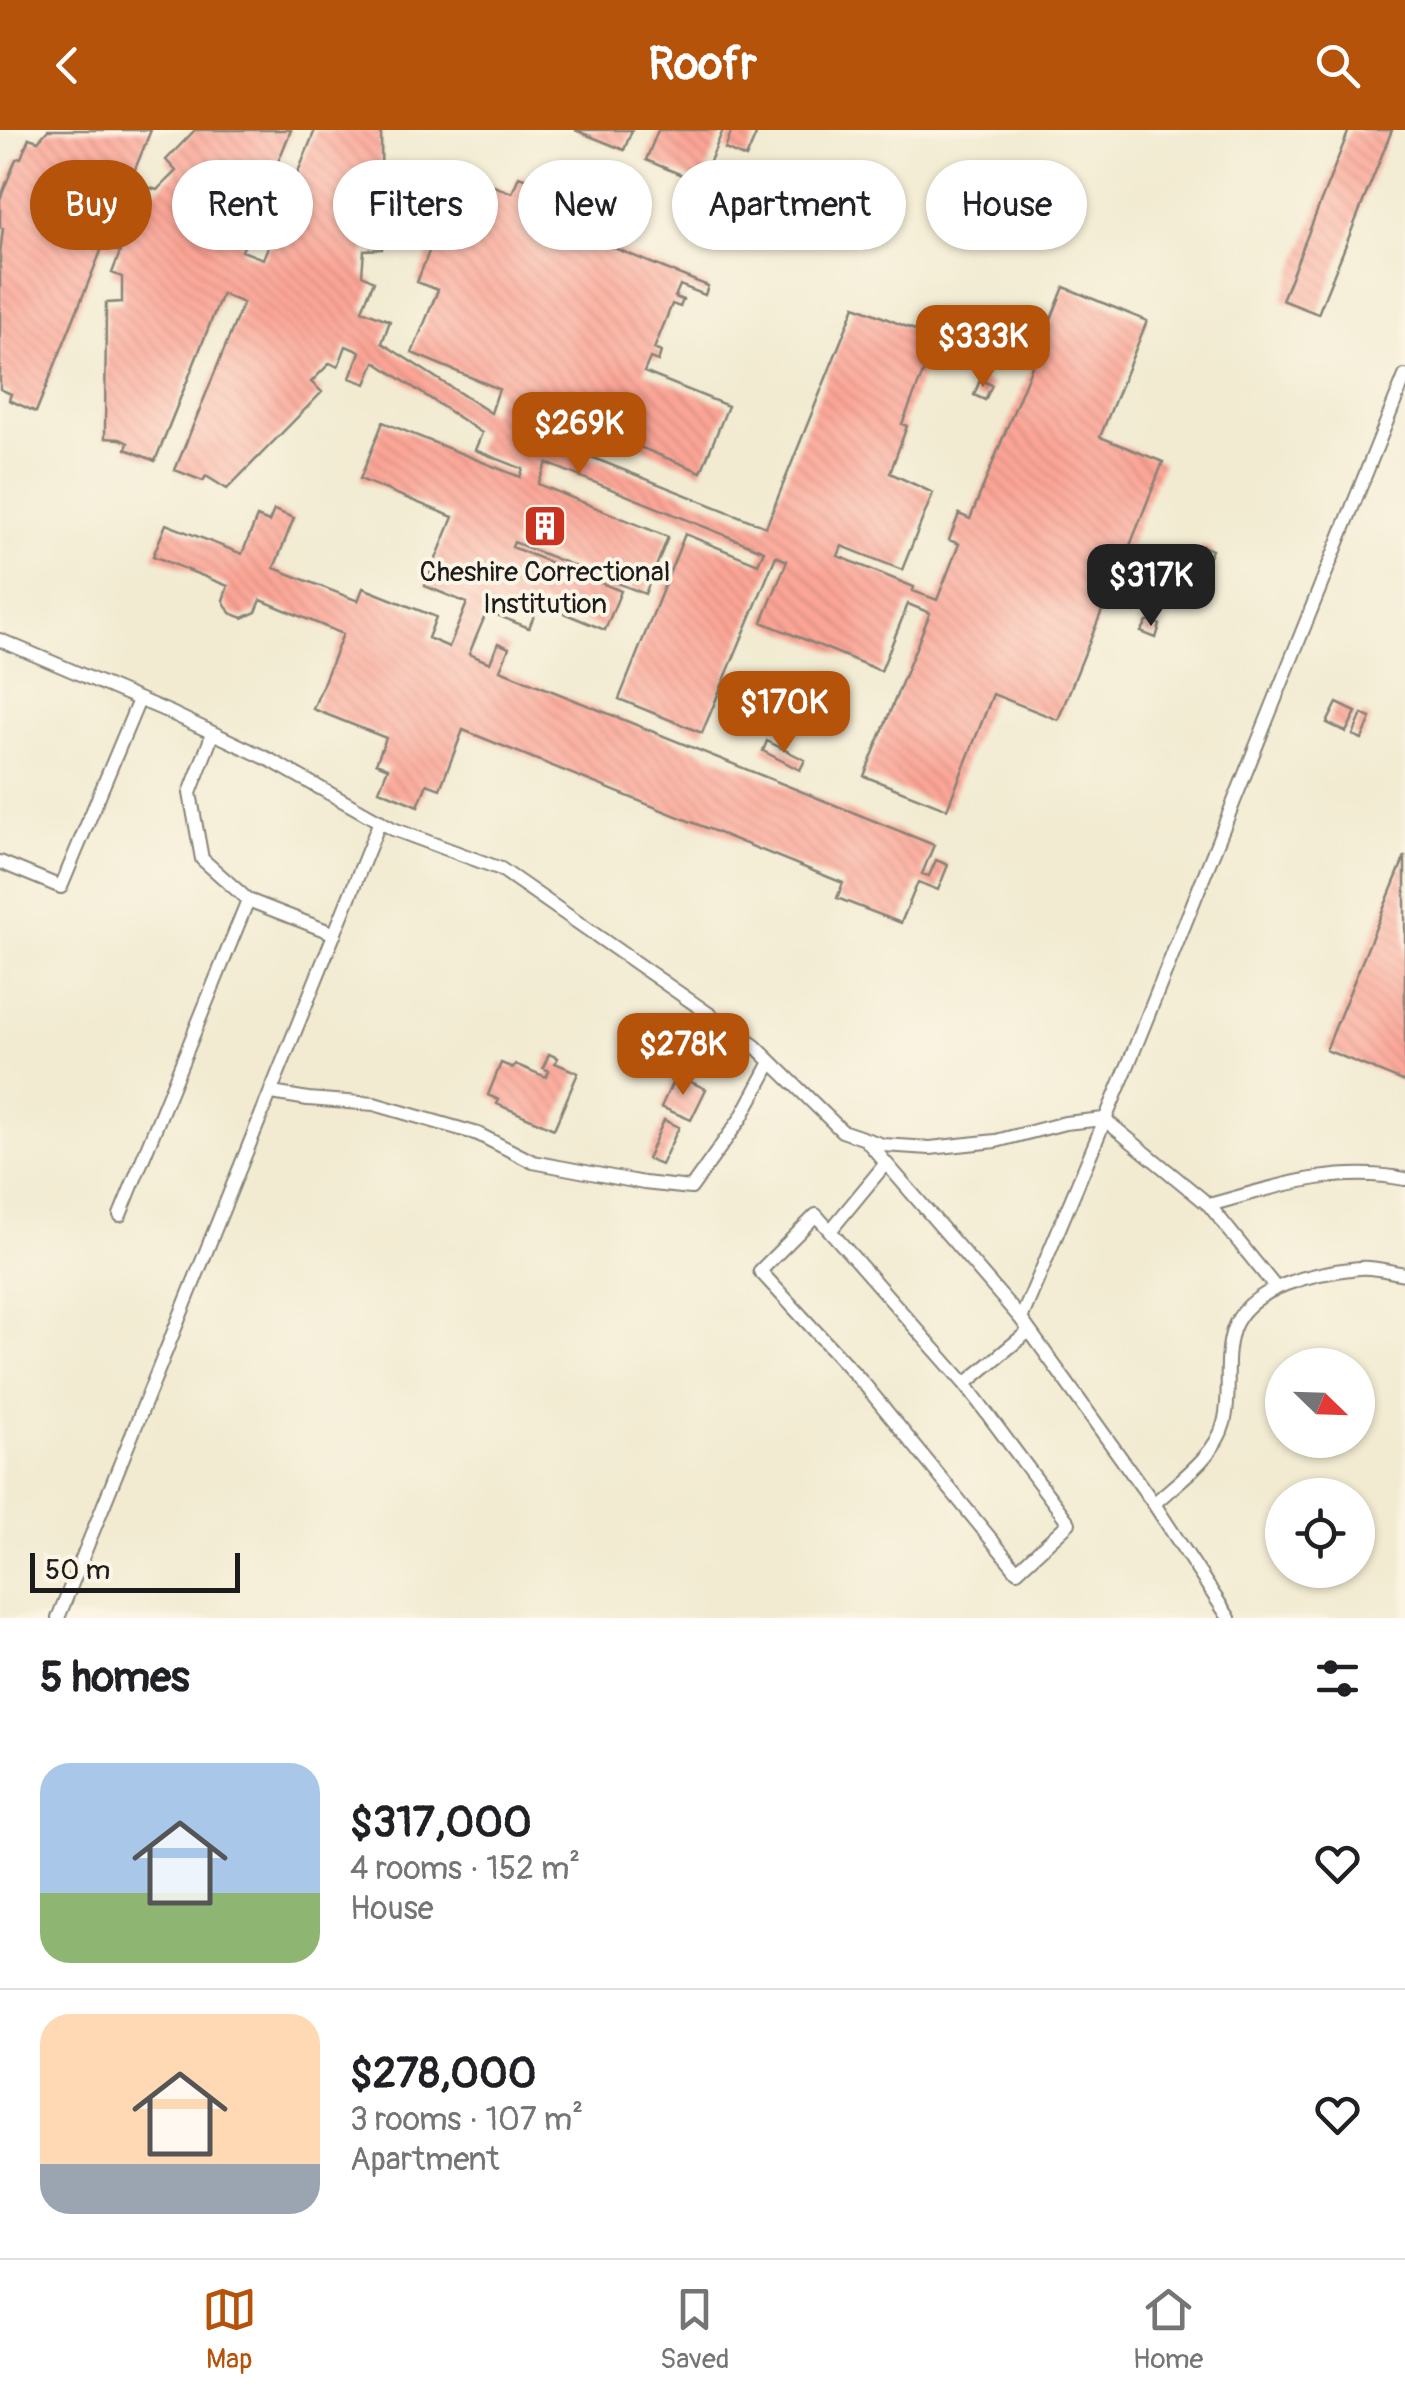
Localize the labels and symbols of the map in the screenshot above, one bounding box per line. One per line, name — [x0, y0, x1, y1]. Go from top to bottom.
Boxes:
pin: $333K — [913, 305, 1053, 390]
pin: $269K — [509, 392, 649, 477]
building icon: Cheshire Correctional Institution — [522, 503, 568, 549]
pin: $317K — [1081, 544, 1221, 629]
place label: Cheshire Correctional Institution — [420, 555, 670, 622]
pin: $170K — [714, 671, 854, 756]
pin: $278K — [613, 1013, 753, 1098]
north arrow — [1265, 1348, 1375, 1458]
scale bar — [30, 1548, 240, 1592]

